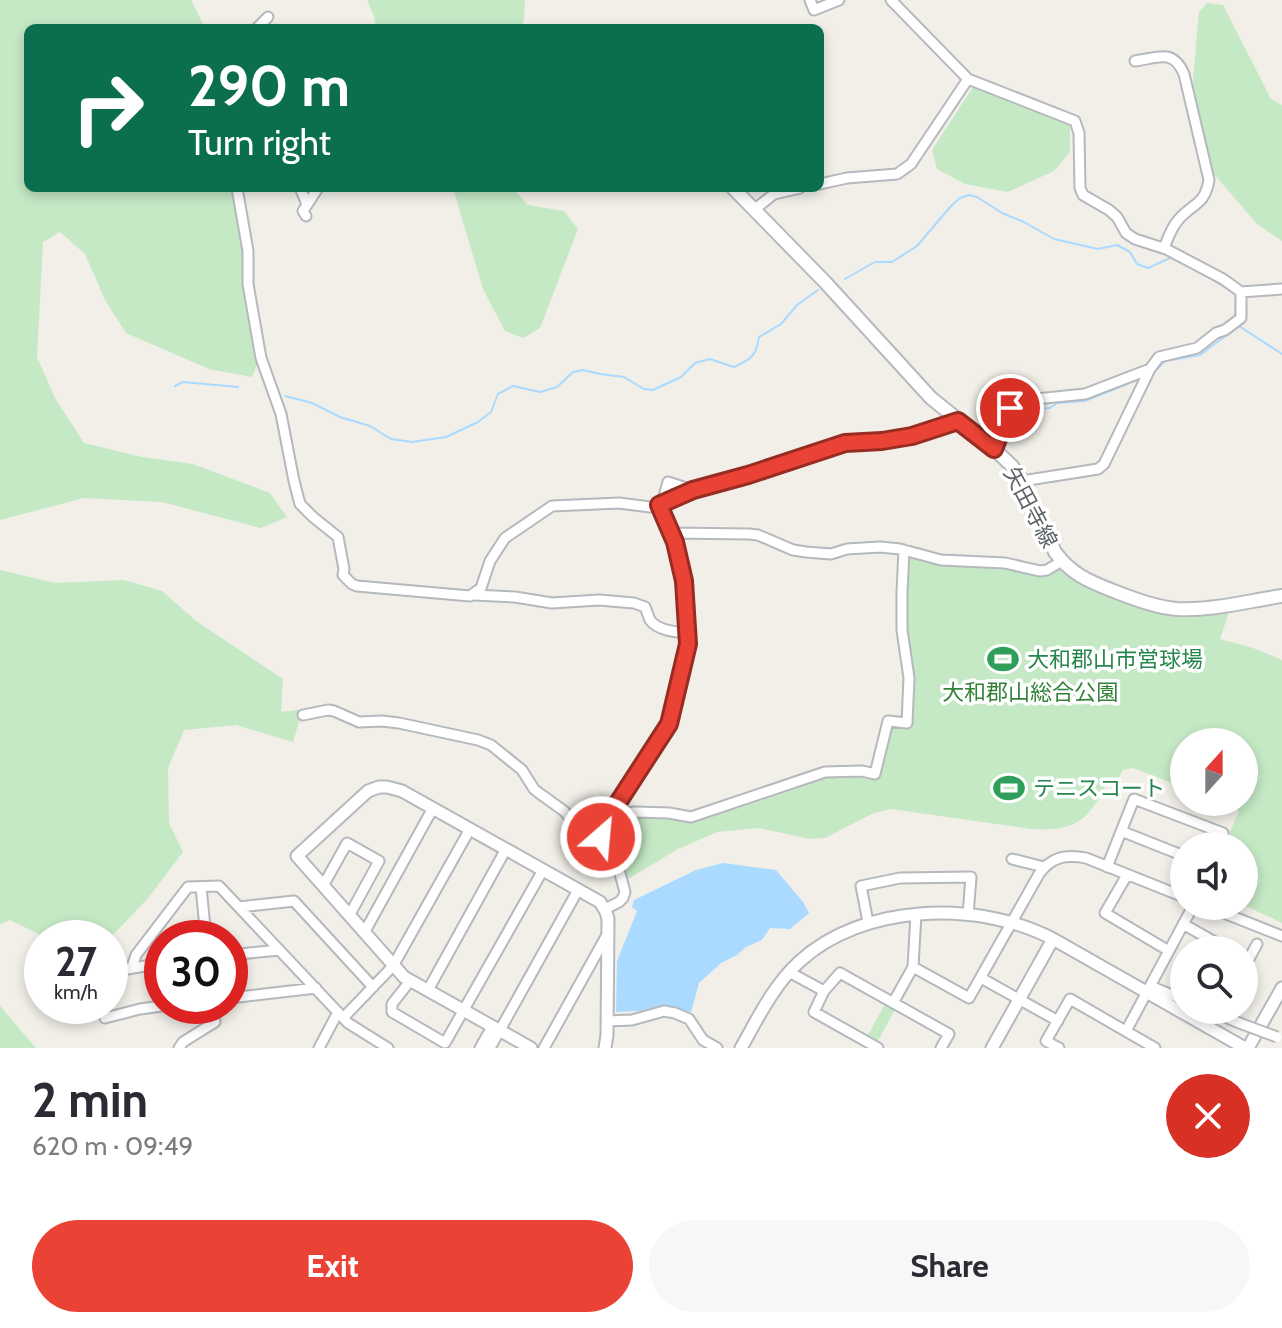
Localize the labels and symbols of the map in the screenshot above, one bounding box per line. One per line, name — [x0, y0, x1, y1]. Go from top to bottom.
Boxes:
pin — [976, 374, 1044, 442]
street label: 矢田寺線 — [998, 462, 1063, 552]
sports icon: 大和郡山市営球場 — [986, 642, 1020, 676]
place label: 大和郡山市営球場 — [1027, 646, 1203, 673]
park label: 大和郡山総合公園 — [942, 679, 1118, 706]
north arrow — [1170, 728, 1258, 816]
sports icon: テニスコート — [992, 771, 1026, 805]
place label: テニスコート — [1033, 775, 1165, 802]
position arrow — [559, 795, 643, 879]
speed limit sign: 30 — [144, 920, 248, 1024]

